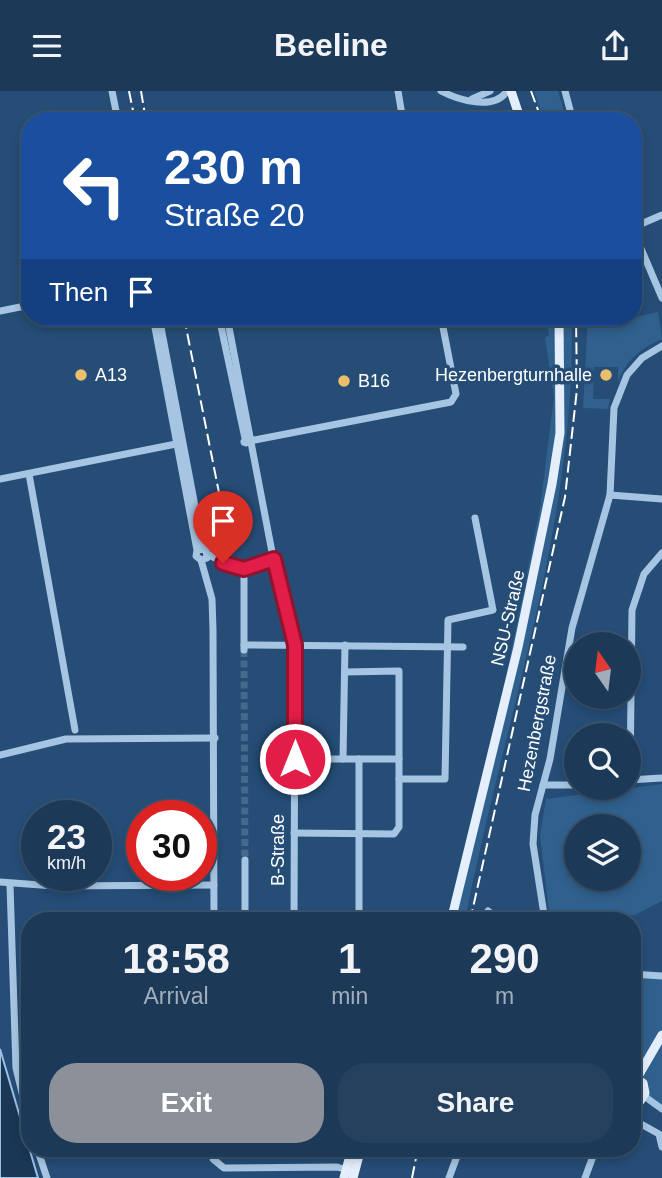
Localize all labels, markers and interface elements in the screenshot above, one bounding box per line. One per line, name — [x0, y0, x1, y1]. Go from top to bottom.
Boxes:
icon: menu — [28, 27, 66, 65]
text: Beeline — [274, 27, 388, 63]
icon: share — [596, 27, 634, 65]
icon: left — [49, 140, 140, 231]
text: 230 m — [164, 140, 303, 194]
text: Straße 20 — [164, 197, 305, 233]
icon: arrive — [122, 273, 160, 311]
text: Then — [49, 277, 108, 307]
place label: A13 — [95, 365, 127, 385]
place label: Hezenbergturnhalle — [435, 365, 592, 385]
marker: A13 — [73, 367, 89, 383]
marker: Hezenbergturnhalle — [598, 367, 614, 383]
place label: B16 — [358, 371, 390, 391]
marker: B16 — [336, 373, 352, 389]
pin — [193, 491, 253, 563]
icon: arrive — [204, 502, 242, 540]
street label: NSU-Straße — [487, 568, 529, 668]
north arrow — [564, 632, 640, 709]
map controls — [564, 632, 641, 891]
street label: Hezenbergstraße — [514, 653, 560, 793]
position arrow — [258, 722, 332, 796]
button: search — [564, 723, 641, 800]
speed limit sign: 30 — [126, 800, 217, 891]
street label: B-Straße — [268, 814, 288, 886]
button: layers — [564, 814, 641, 891]
text: 23 — [47, 817, 86, 856]
text: km/h — [47, 853, 86, 873]
text: 18:58 — [122, 935, 230, 982]
text: 1 — [338, 935, 361, 982]
text: 290 — [470, 935, 540, 982]
text: Arrival — [143, 983, 209, 1009]
text: min — [331, 983, 368, 1009]
text: m — [495, 983, 514, 1009]
button: Exit — [49, 1063, 324, 1143]
button: Share — [338, 1063, 613, 1143]

